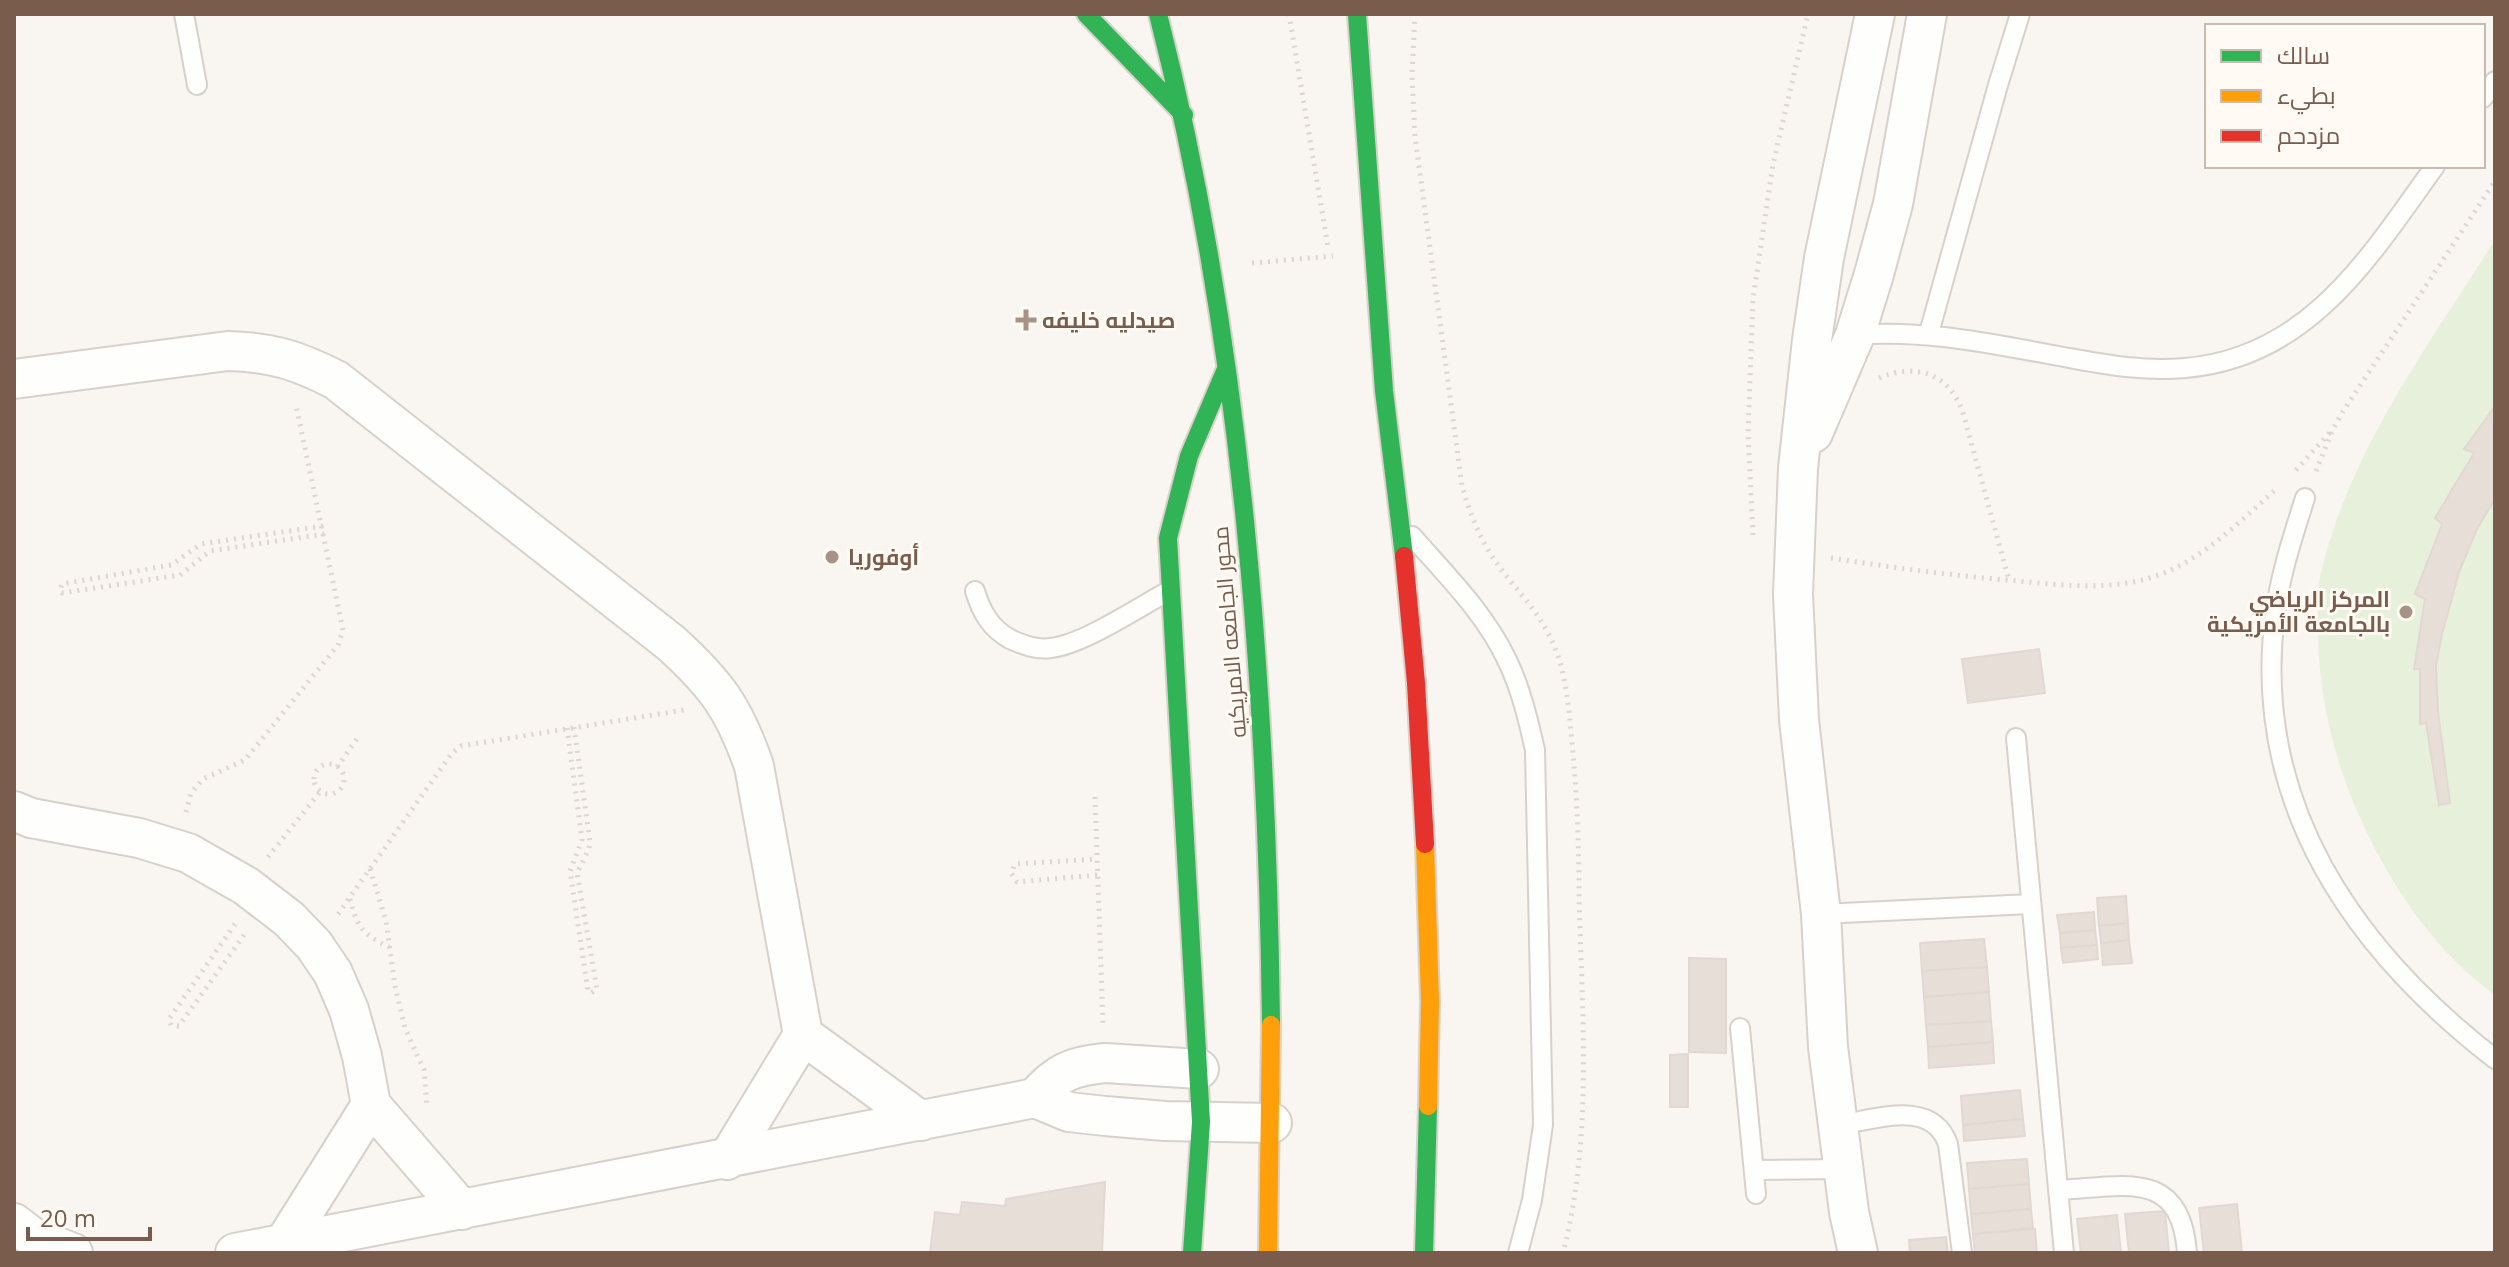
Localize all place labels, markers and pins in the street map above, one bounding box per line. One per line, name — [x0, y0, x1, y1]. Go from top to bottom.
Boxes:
place label: صيدليه خليفه — [1042, 304, 1175, 334]
marker: صيدليه خليفه — [1017, 311, 1035, 329]
place label: أوفوريا — [848, 541, 919, 571]
marker: أوفوريا — [823, 548, 841, 566]
place label: المركز الرياضي بالجامعة الأمريكية — [2207, 583, 2390, 638]
marker: المركز الرياضي بالجامعة الأمريكية — [2397, 603, 2415, 621]

